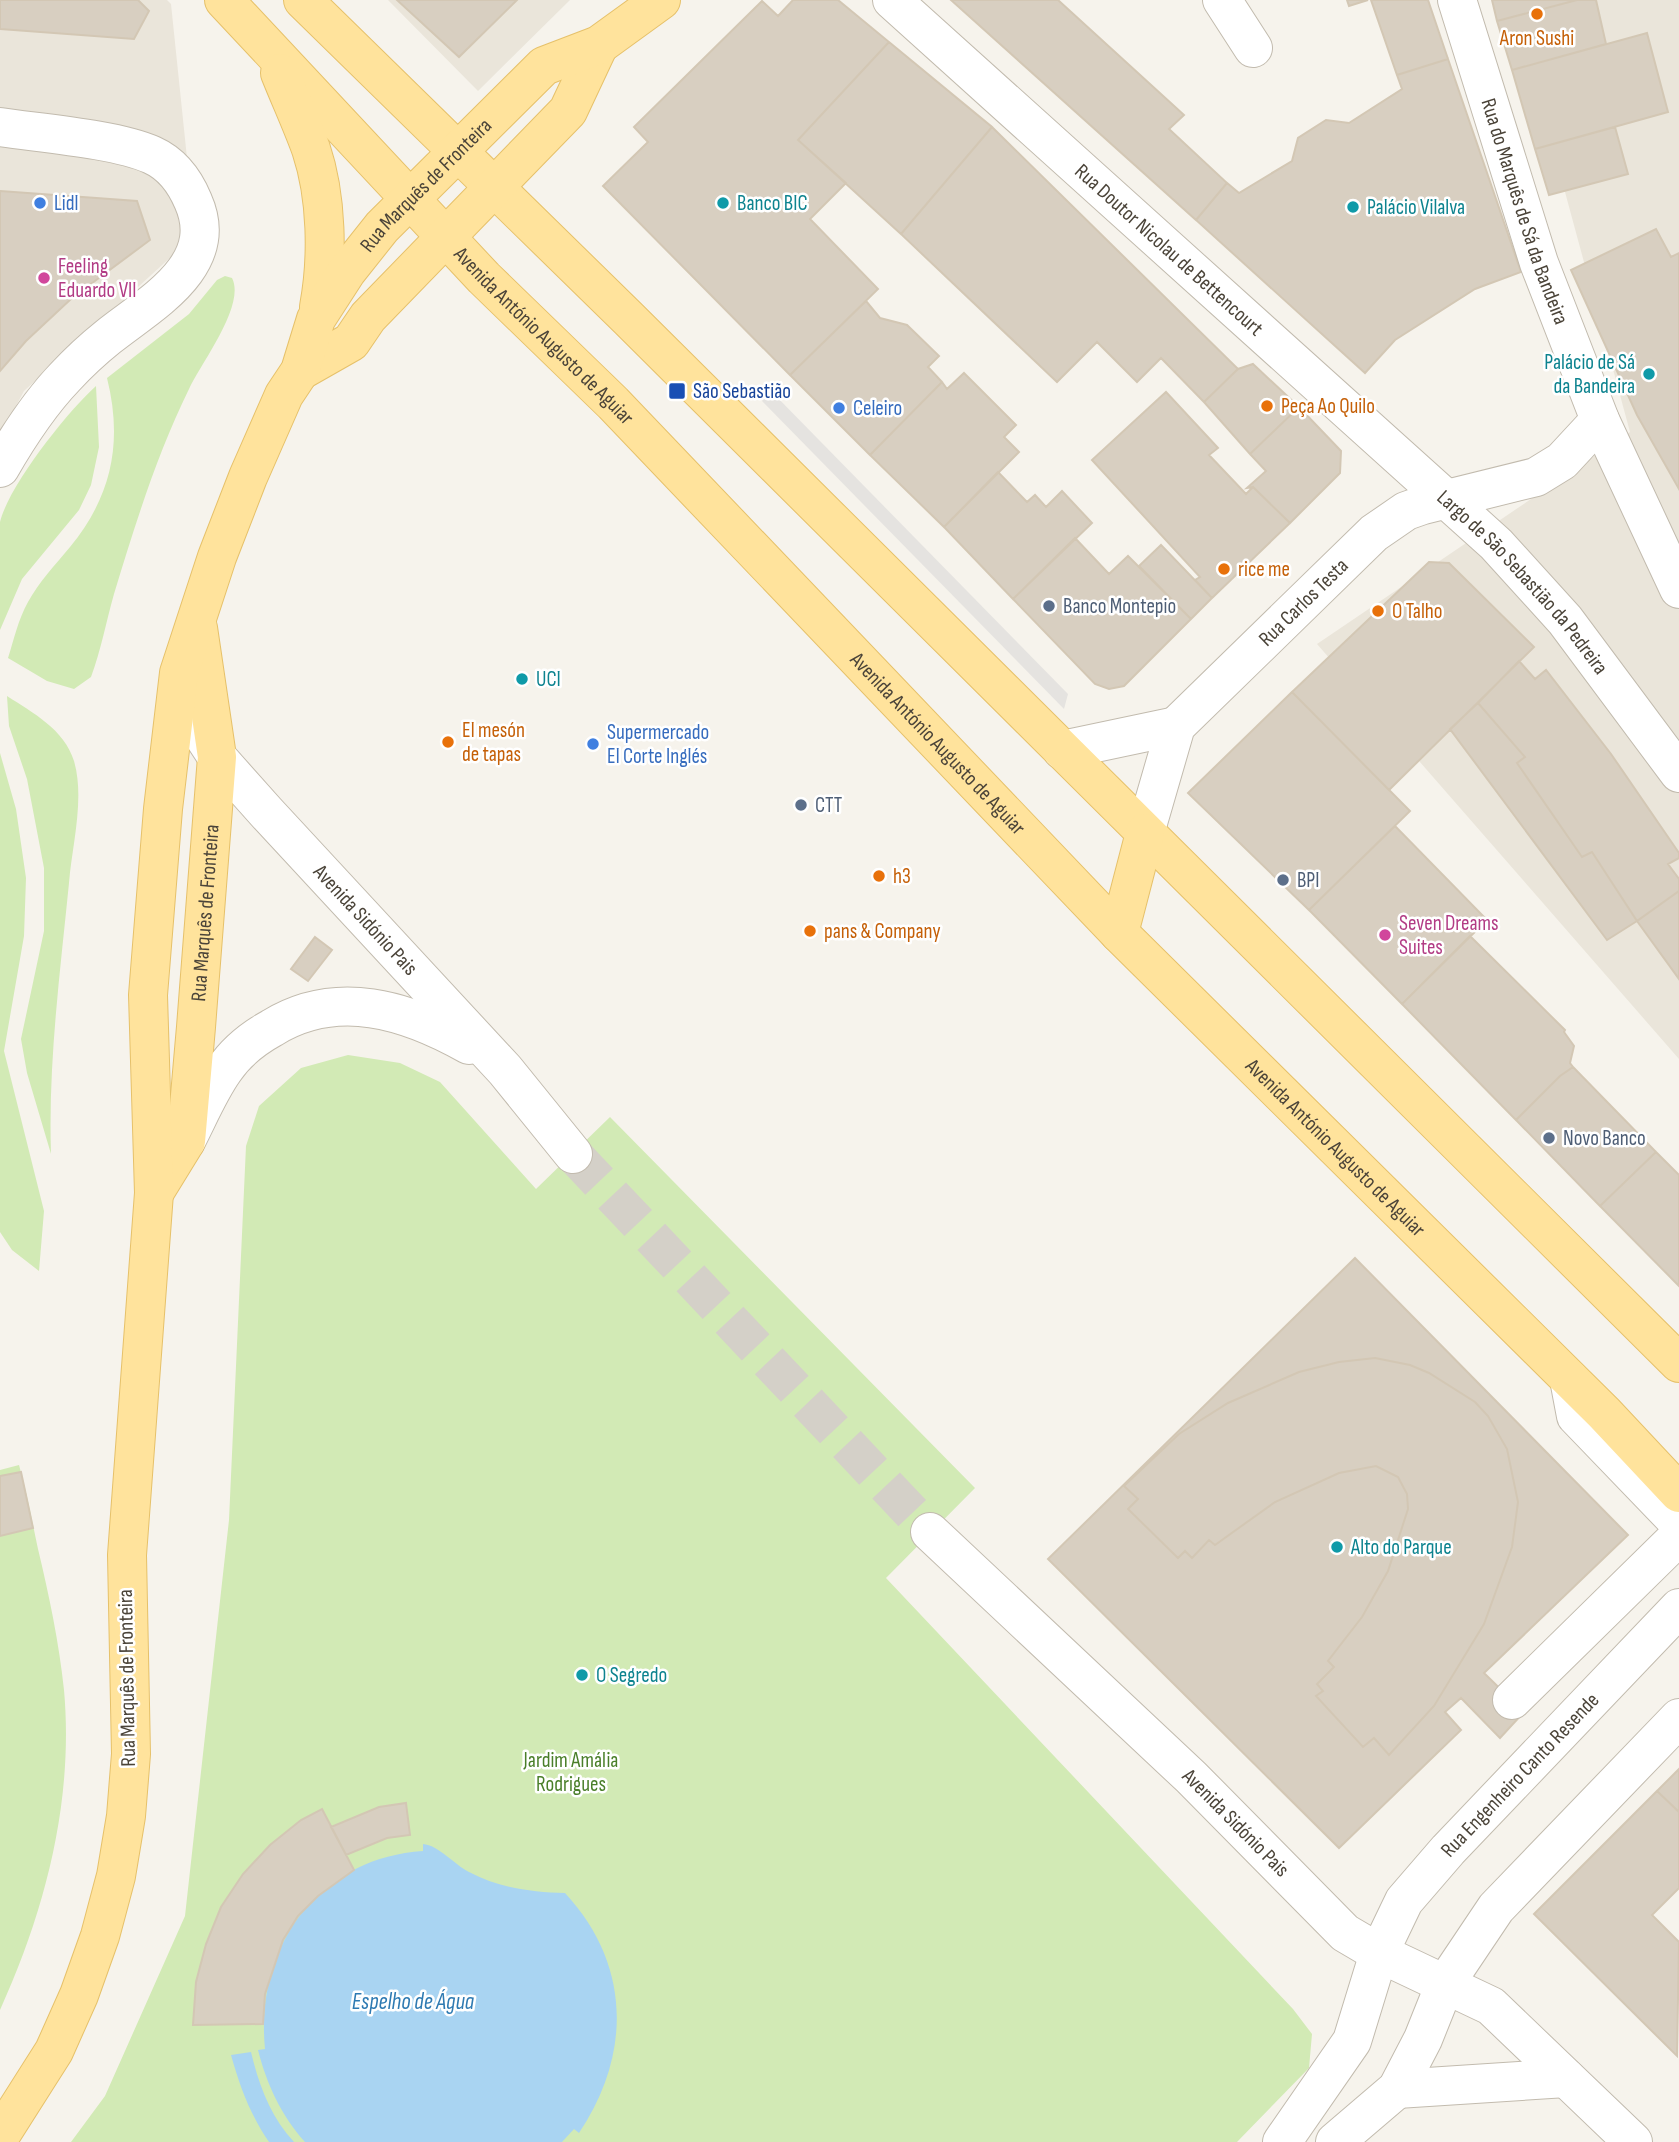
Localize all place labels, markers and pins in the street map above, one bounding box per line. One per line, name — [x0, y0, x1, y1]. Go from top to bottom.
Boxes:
marker: Aron Sushi — [1529, 6, 1545, 22]
place label: Aron Sushi — [1499, 26, 1574, 51]
place label: Lidl — [54, 191, 78, 216]
place label: Banco BIC — [737, 191, 808, 216]
marker: Lidl — [32, 195, 48, 211]
marker: Banco BIC — [715, 195, 731, 211]
place label: Palácio Vilalva — [1367, 195, 1465, 220]
marker: Palácio Vilalva — [1345, 199, 1361, 215]
place label: Feeling Eduardo VII — [58, 254, 137, 303]
marker: Feeling Eduardo VII — [36, 270, 52, 286]
place label: Palácio de Sá da Bandeira — [1544, 350, 1635, 399]
marker: Palácio de Sá da Bandeira — [1641, 366, 1657, 382]
place label: São Sebastião — [693, 379, 791, 404]
marker: São Sebastião — [667, 381, 687, 401]
place label: Peça Ao Quilo — [1281, 394, 1375, 419]
place label: Celeiro — [853, 396, 902, 421]
marker: Peça Ao Quilo — [1259, 398, 1275, 414]
marker: Celeiro — [831, 400, 847, 416]
place label: rice me — [1238, 557, 1290, 582]
marker: rice me — [1216, 561, 1232, 577]
place label: Banco Montepio — [1063, 594, 1176, 619]
marker: Banco Montepio — [1041, 598, 1057, 614]
place label: O Talho — [1392, 599, 1443, 624]
marker: O Talho — [1370, 603, 1386, 619]
place label: UCI — [536, 667, 561, 692]
marker: UCI — [514, 671, 530, 687]
place label: El mesón de tapas — [462, 718, 525, 767]
place label: Supermercado El Corte Inglés — [607, 720, 709, 769]
marker: El mesón de tapas — [440, 734, 456, 750]
marker: Supermercado El Corte Inglés — [585, 736, 601, 752]
place label: CTT — [815, 793, 843, 818]
marker: CTT — [793, 797, 809, 813]
place label: h3 — [893, 864, 911, 889]
marker: h3 — [871, 868, 887, 884]
place label: BPI — [1297, 868, 1319, 893]
marker: BPI — [1275, 872, 1291, 888]
place label: Seven Dreams Suites — [1399, 911, 1499, 960]
place label: pans & Company — [824, 919, 941, 944]
marker: pans & Company — [802, 923, 818, 939]
marker: Seven Dreams Suites — [1377, 927, 1393, 943]
place label: Novo Banco — [1563, 1126, 1646, 1151]
marker: Novo Banco — [1541, 1130, 1557, 1146]
place label: Alto do Parque — [1350, 1535, 1452, 1560]
marker: Alto do Parque — [1329, 1539, 1345, 1555]
place label: O Segredo — [596, 1663, 667, 1688]
marker: O Segredo — [574, 1667, 590, 1683]

